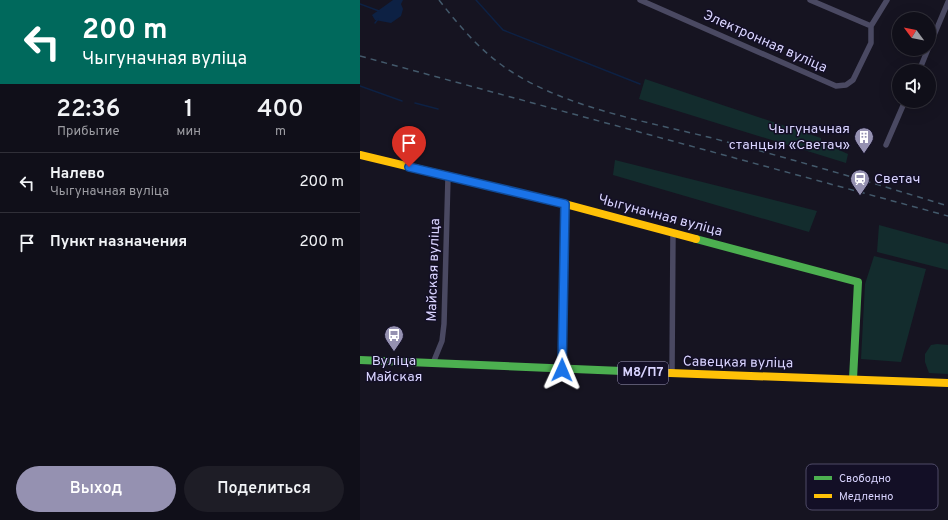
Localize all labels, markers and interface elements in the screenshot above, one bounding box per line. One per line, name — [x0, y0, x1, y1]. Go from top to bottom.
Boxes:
street label: Электронная вуліца — [701, 7, 829, 77]
north arrow — [892, 12, 936, 56]
map controls — [892, 12, 936, 108]
text: 200 m — [82, 13, 168, 49]
icon: left — [16, 16, 68, 68]
text: Чыгуначная вуліца — [82, 48, 247, 71]
button: sound — [892, 64, 936, 108]
text: 22:36 — [56, 95, 120, 125]
text: 1 — [184, 95, 193, 125]
text: 400 — [257, 95, 304, 125]
place label: Чыгуначная станцыя «Светач» — [729, 121, 850, 154]
text: Прибытие — [57, 124, 119, 140]
text: мин — [177, 124, 201, 140]
text: m — [275, 124, 286, 140]
pin — [392, 126, 426, 167]
building icon: Чыгуначная станцыя «Светач» — [853, 126, 875, 154]
icon: arrive — [398, 132, 420, 154]
text: Налево — [50, 165, 105, 184]
station icon: Светач — [849, 168, 871, 196]
place label: Светач — [874, 171, 920, 188]
icon: left — [16, 172, 38, 194]
text: 200 m — [299, 173, 344, 192]
text: Чыгуначная вуліца — [50, 184, 169, 200]
street label: Чыгуначная вуліца — [596, 191, 724, 241]
street label: Майская вуліца — [424, 218, 444, 322]
icon: arrive — [16, 232, 38, 254]
text: Пункт назначения — [50, 233, 187, 252]
text: 200 m — [299, 233, 344, 252]
bus stop icon: Вуліца Майская — [383, 324, 405, 352]
position arrow — [541, 349, 583, 391]
place label: Вуліца Майская — [366, 353, 422, 386]
street label: Савецкая вуліца — [683, 354, 793, 372]
road number: М8/П7 — [618, 362, 668, 384]
legend — [806, 464, 938, 510]
button: Выход — [16, 466, 176, 512]
button: Поделиться — [184, 466, 344, 512]
text: Свободно — [839, 472, 891, 486]
text: Медленно — [839, 490, 893, 504]

